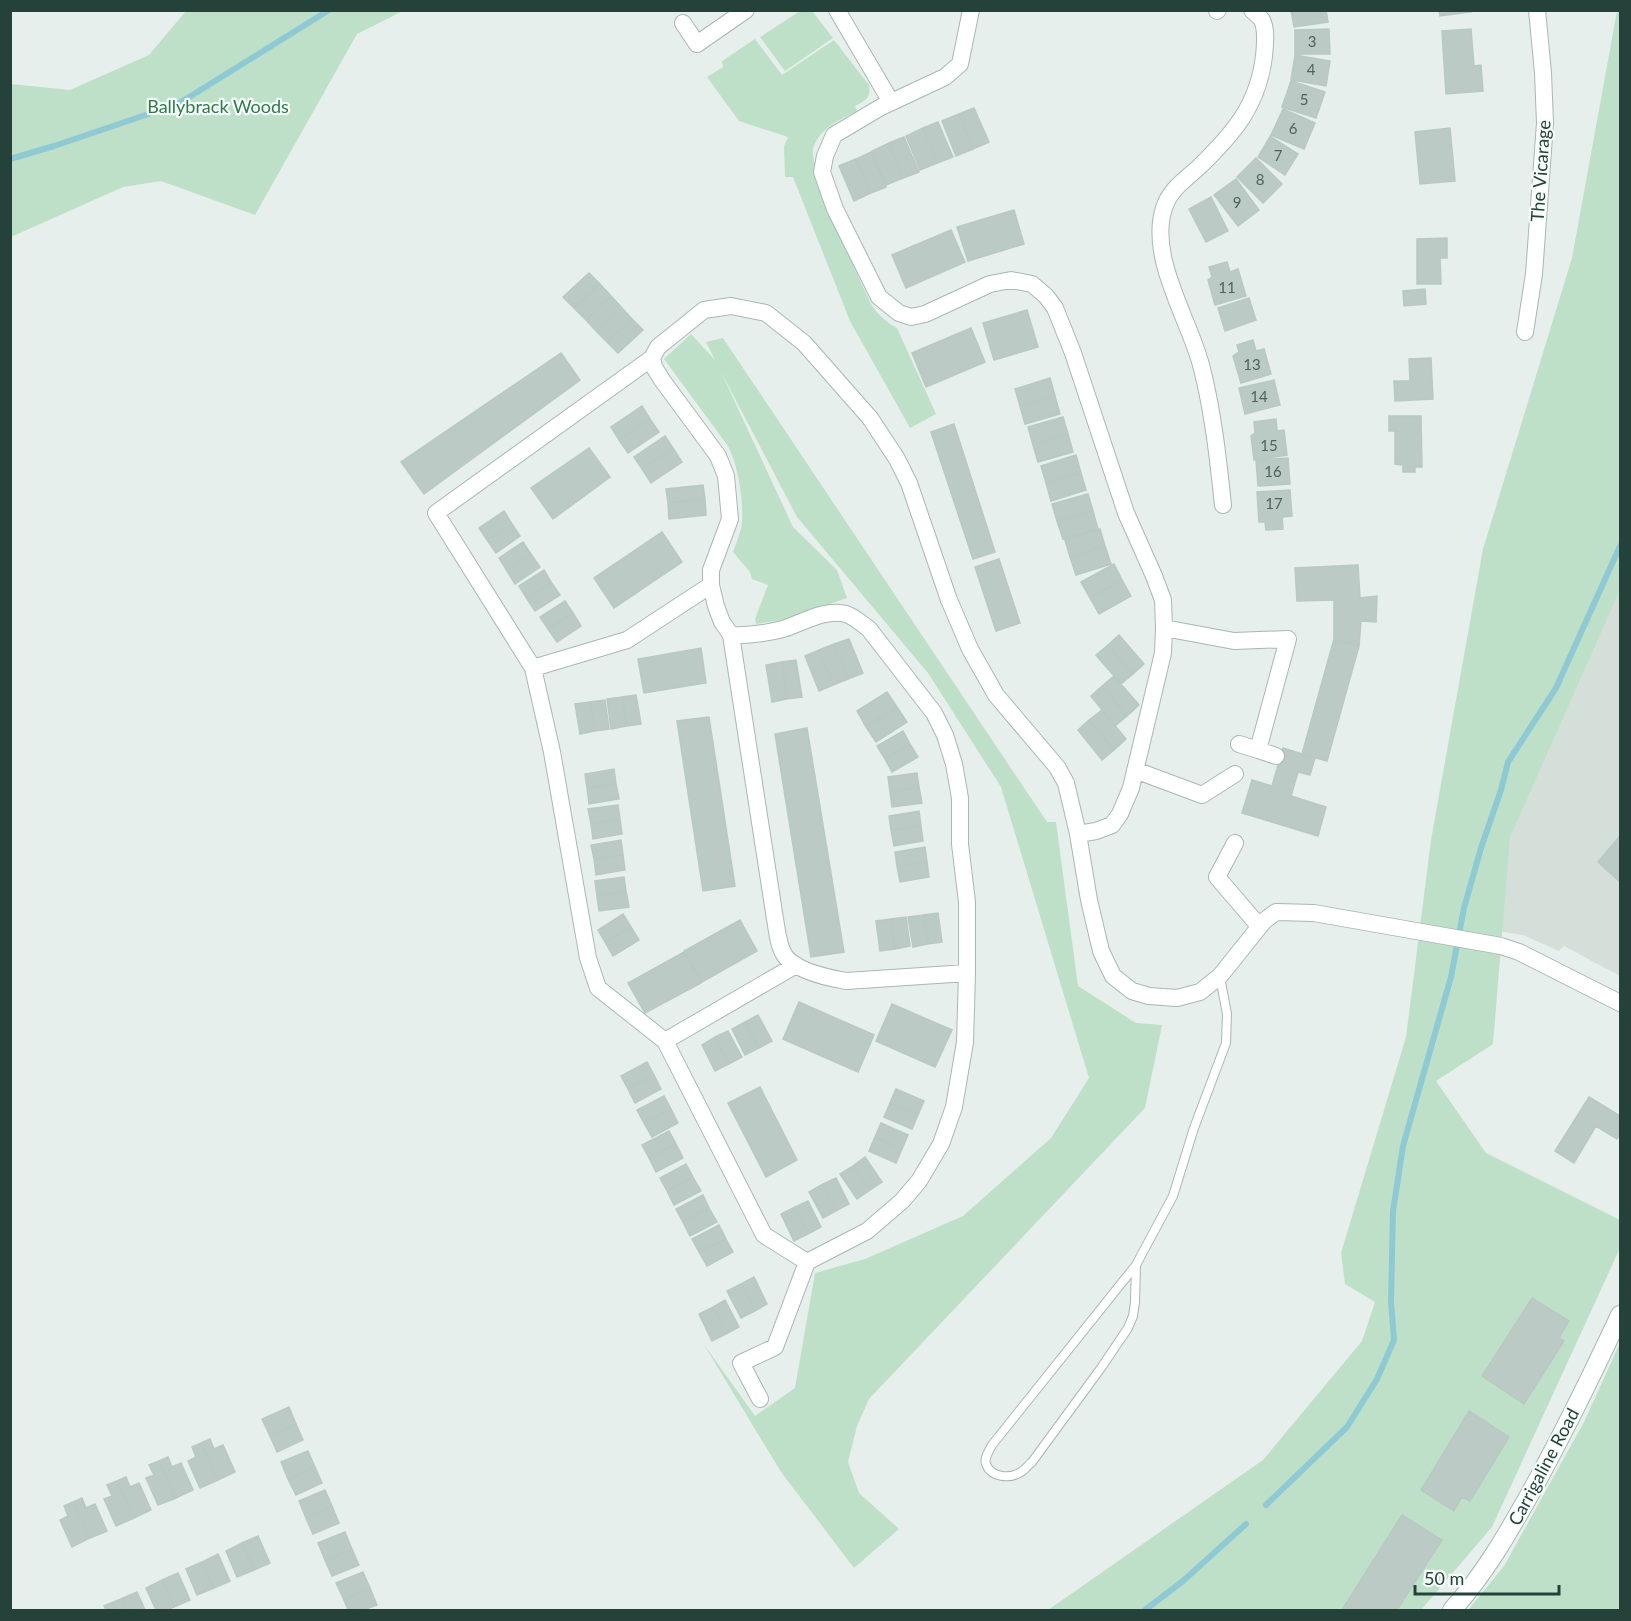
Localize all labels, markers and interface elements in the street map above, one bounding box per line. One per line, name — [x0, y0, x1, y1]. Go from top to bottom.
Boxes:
house number: 3 — [1308, 32, 1316, 50]
house number: 4 — [1307, 60, 1316, 78]
house number: 5 — [1300, 90, 1308, 108]
park label: Ballybrack Woods — [147, 95, 289, 117]
house number: 6 — [1289, 119, 1298, 137]
street label: The Vicarage — [1525, 119, 1555, 223]
house number: 7 — [1274, 146, 1283, 164]
house number: 8 — [1256, 170, 1264, 188]
house number: 9 — [1233, 193, 1241, 211]
house number: 11 — [1218, 278, 1236, 296]
house number: 13 — [1243, 355, 1261, 373]
house number: 14 — [1250, 387, 1268, 405]
house number: 15 — [1260, 436, 1278, 454]
house number: 16 — [1264, 462, 1282, 480]
house number: 17 — [1265, 494, 1283, 512]
street label: Carrigaline Road — [1503, 1404, 1583, 1529]
scale bar — [1415, 1558, 1559, 1596]
text: 50 m — [1424, 1567, 1464, 1589]

